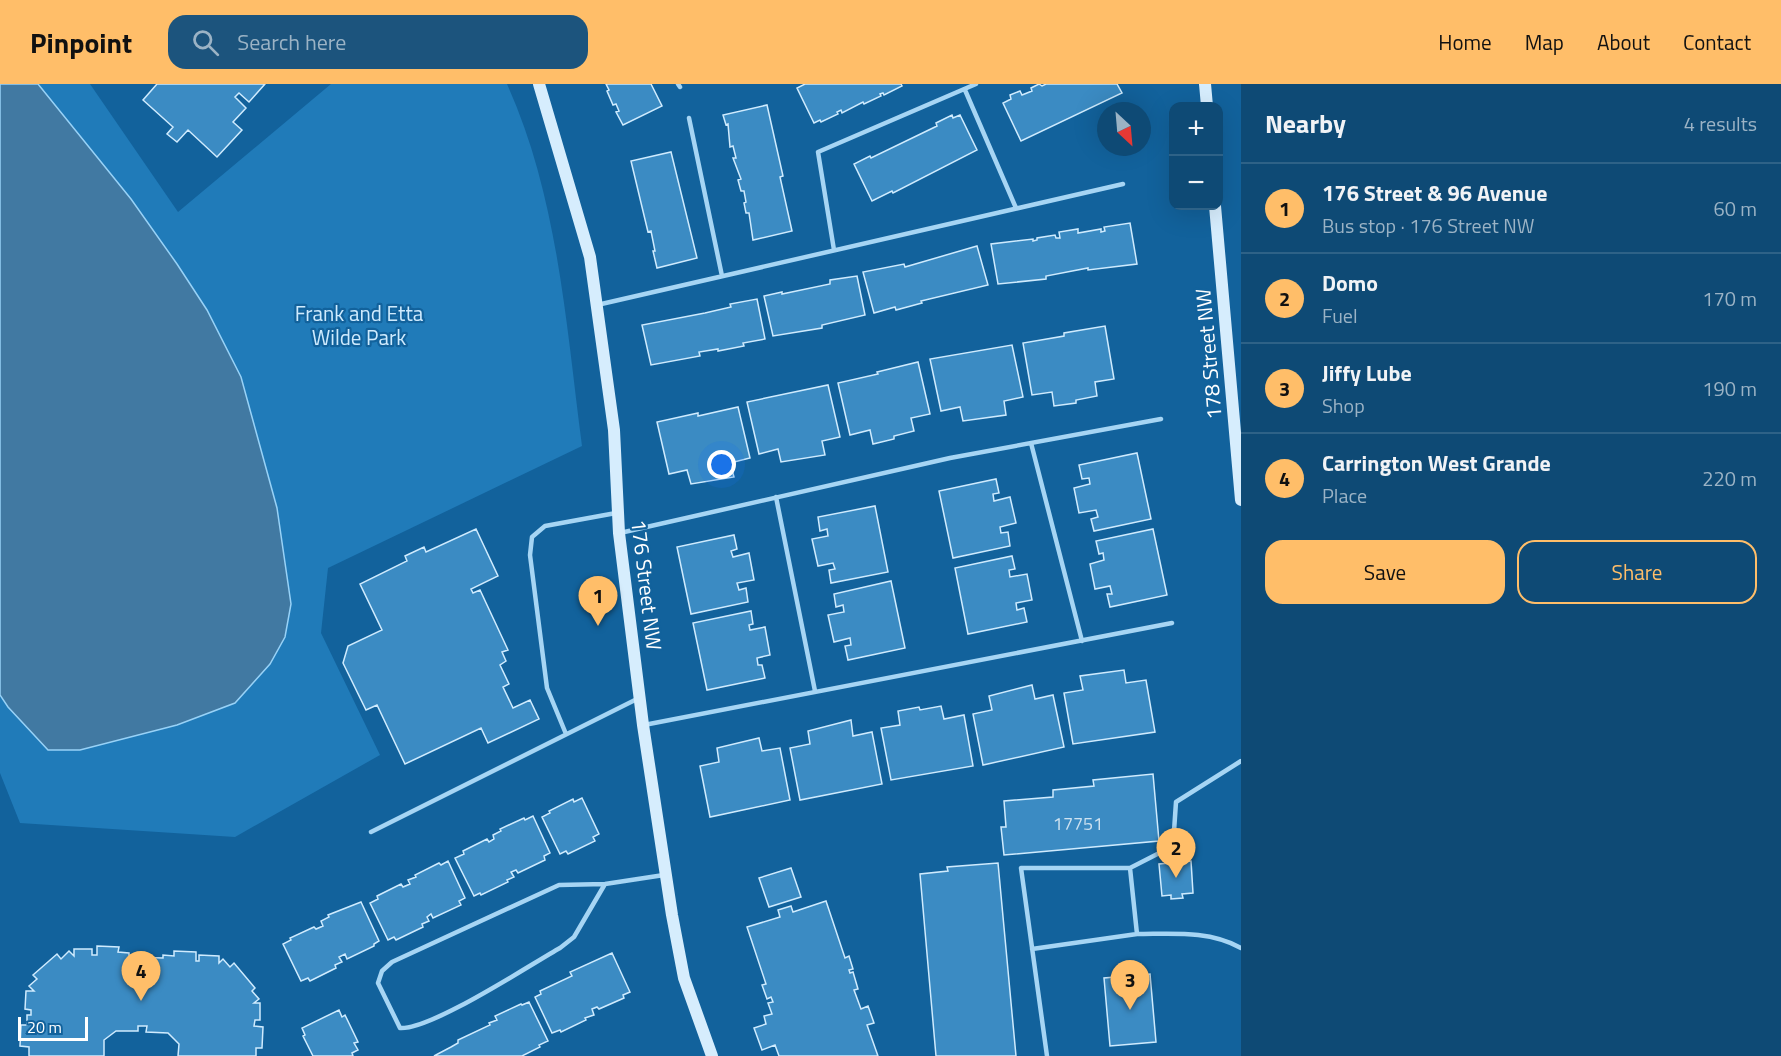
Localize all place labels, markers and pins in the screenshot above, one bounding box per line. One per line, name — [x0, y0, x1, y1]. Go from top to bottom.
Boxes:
pin: 1 — [578, 576, 618, 626]
pin: 2 — [1156, 828, 1196, 878]
pin: 4 — [122, 952, 160, 1001]
pin: 3 — [1110, 960, 1150, 1010]

